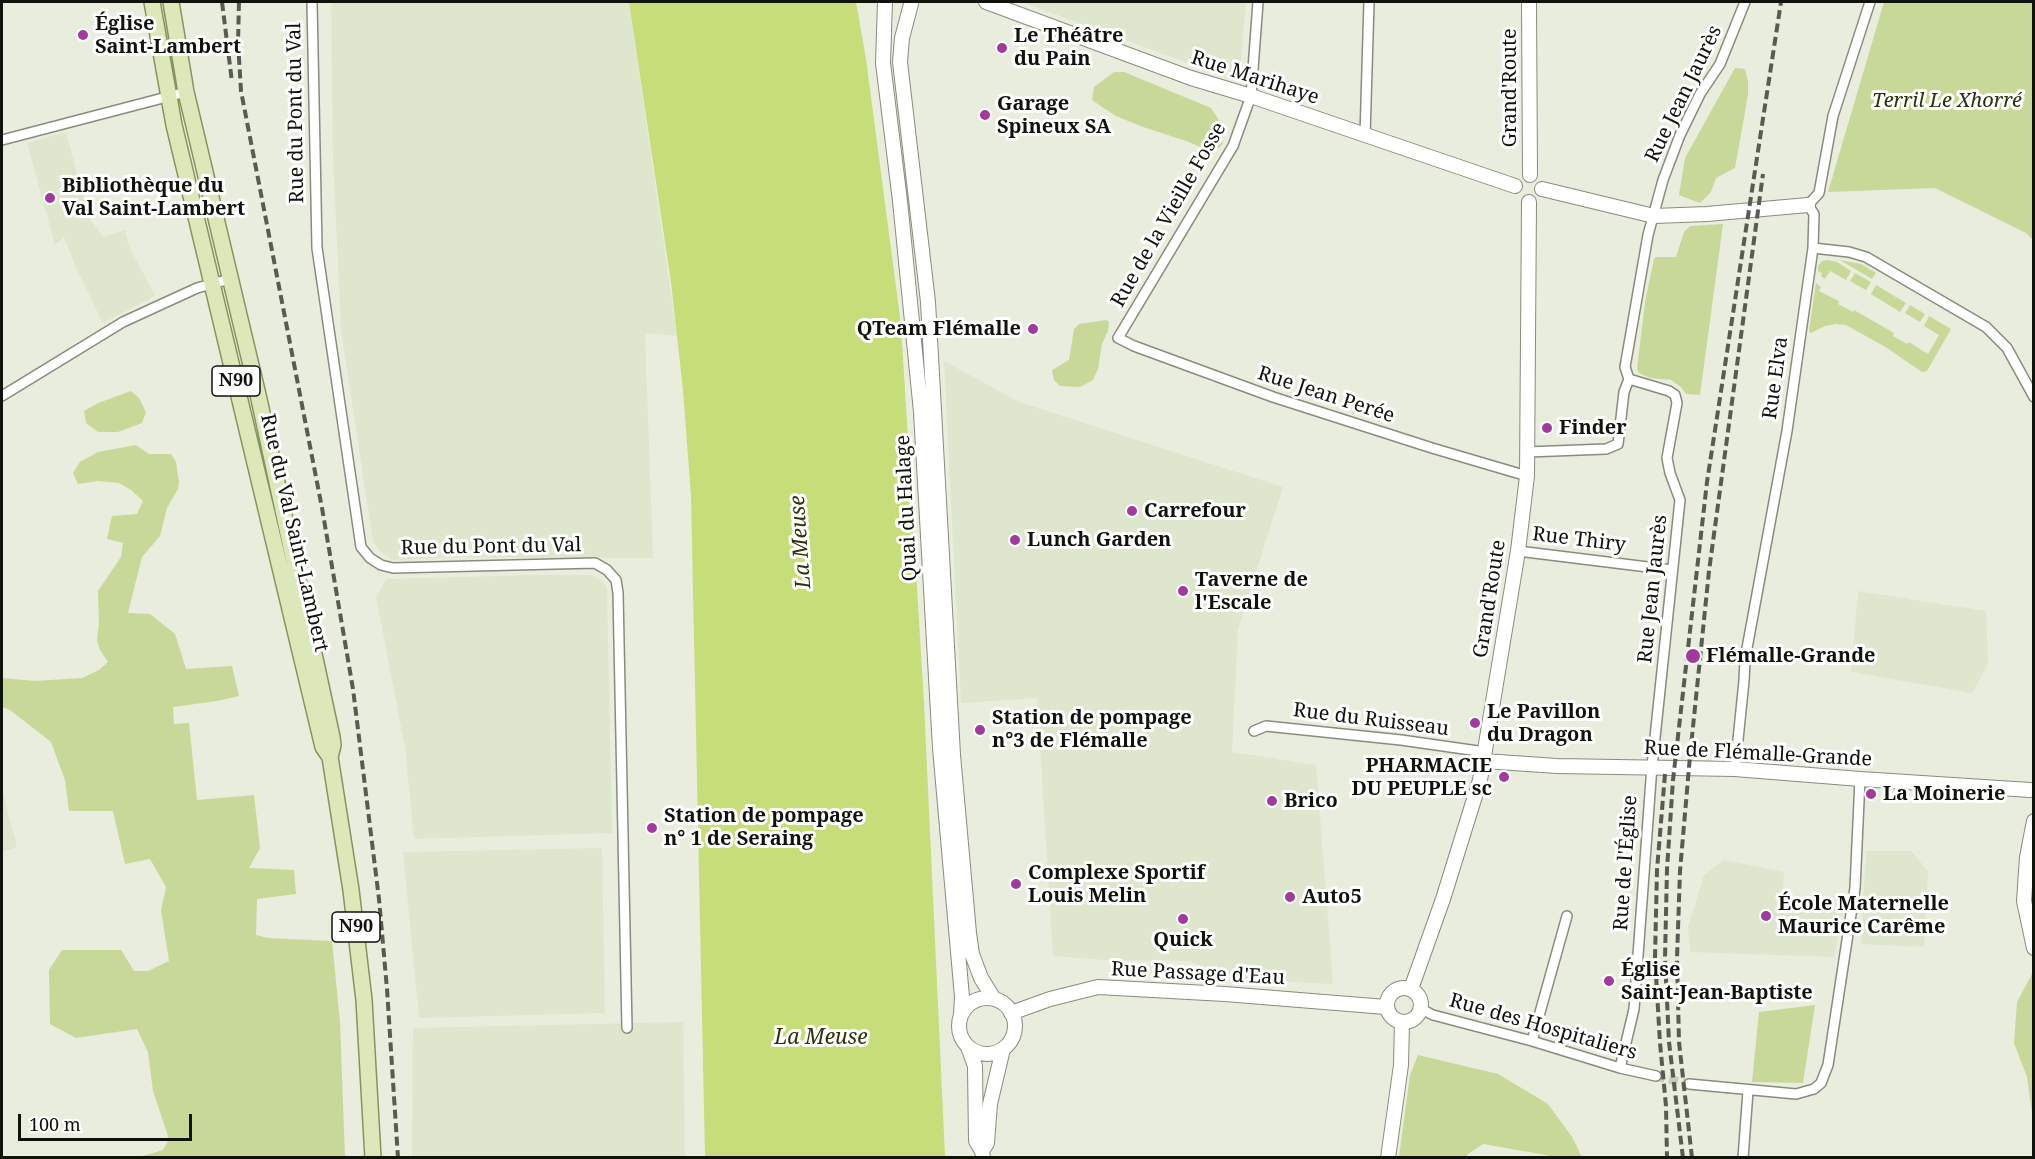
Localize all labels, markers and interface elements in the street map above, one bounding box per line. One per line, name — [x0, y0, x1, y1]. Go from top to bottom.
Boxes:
place label: Église Saint-Lambert — [95, 12, 241, 59]
street label: Rue Jean Jaurès — [1641, 22, 1727, 166]
street label: Rue du Pont du Val — [282, 23, 310, 203]
place label: Le Théâtre du Pain — [1014, 24, 1124, 71]
marker: Église Saint-Lambert — [76, 28, 90, 42]
street label: Grand'Route — [1498, 28, 1522, 148]
marker: Le Théâtre du Pain — [995, 41, 1009, 55]
street label: Rue Marihaye — [1188, 46, 1322, 110]
park label: Terril Le Xhorré — [1872, 89, 2022, 113]
place label: Garage Spineux SA — [997, 92, 1111, 139]
marker: Garage Spineux SA — [978, 108, 992, 122]
street label: Rue de la Vieille Fosse — [1106, 118, 1232, 312]
place label: Bibliothèque du Val Saint-Lambert — [62, 174, 245, 221]
marker: Bibliothèque du Val Saint-Lambert — [43, 191, 57, 205]
place label: QTeam Flémalle — [857, 317, 1021, 341]
marker: QTeam Flémalle — [1026, 322, 1040, 336]
street label: Rue Elva — [1758, 335, 1794, 421]
street label: Rue Jean Perée — [1255, 362, 1397, 428]
road number: N90 — [212, 366, 260, 396]
street label: Rue du Val Saint-Lambert — [255, 412, 333, 654]
place label: Finder — [1559, 416, 1627, 440]
marker: Finder — [1540, 421, 1554, 435]
street label: Quai du Halage — [891, 434, 923, 582]
water label: La Meuse — [785, 495, 817, 589]
place label: Carrefour — [1144, 499, 1246, 523]
marker: Carrefour — [1125, 504, 1139, 518]
street label: Rue Jean Jaurès — [1633, 514, 1673, 664]
street label: Rue Thiry — [1531, 522, 1627, 558]
place label: Lunch Garden — [1027, 528, 1171, 552]
street label: Rue du Pont du Val — [401, 533, 581, 561]
marker: Lunch Garden — [1008, 533, 1022, 547]
street label: Grand'Route — [1469, 538, 1511, 660]
place label: Taverne de l'Escale — [1195, 568, 1308, 615]
marker: Taverne de l'Escale — [1176, 584, 1190, 598]
place label: Flémalle-Grande — [1706, 644, 1876, 668]
marker: Flémalle-Grande — [1684, 647, 1702, 665]
street label: Rue du Ruisseau — [1292, 699, 1450, 741]
place label: Le Pavillon du Dragon — [1487, 700, 1600, 747]
place label: Station de pompage n°3 de Flémalle — [992, 706, 1192, 753]
marker: Le Pavillon du Dragon — [1468, 716, 1482, 730]
marker: Station de pompage n°3 de Flémalle — [973, 723, 987, 737]
street label: Rue de Flémalle-Grande — [1643, 736, 1873, 772]
place label: PHARMACIE DU PEUPLE sc — [1352, 754, 1492, 801]
marker: PHARMACIE DU PEUPLE sc — [1497, 770, 1511, 784]
place label: La Moinerie — [1883, 782, 2005, 806]
marker: La Moinerie — [1864, 787, 1878, 801]
place label: Brico — [1284, 789, 1338, 813]
marker: Brico — [1265, 794, 1279, 808]
street label: Rue de l'Église — [1609, 794, 1643, 932]
place label: Station de pompage n° 1 de Seraing — [664, 804, 864, 851]
marker: Station de pompage n° 1 de Seraing — [645, 821, 659, 835]
place label: Complexe Sportif Louis Melin — [1028, 861, 1205, 908]
marker: Complexe Sportif Louis Melin — [1009, 877, 1023, 891]
place label: Auto5 — [1302, 885, 1362, 909]
marker: Auto5 — [1283, 890, 1297, 904]
place label: École Maternelle Maurice Carême — [1778, 892, 1949, 939]
marker: École Maternelle Maurice Carême — [1759, 909, 1773, 923]
road number: N90 — [332, 912, 380, 942]
marker: Quick — [1176, 912, 1190, 926]
place label: Quick — [1153, 928, 1213, 952]
street label: Rue Passage d'Eau — [1110, 957, 1286, 991]
place label: Église Saint-Jean-Baptiste — [1621, 958, 1813, 1005]
marker: Église Saint-Jean-Baptiste — [1602, 974, 1616, 988]
street label: Rue des Hospitaliers — [1446, 989, 1640, 1065]
water label: La Meuse — [774, 1025, 868, 1051]
scale bar — [21, 1102, 195, 1140]
text: 100 m — [29, 1112, 81, 1136]

